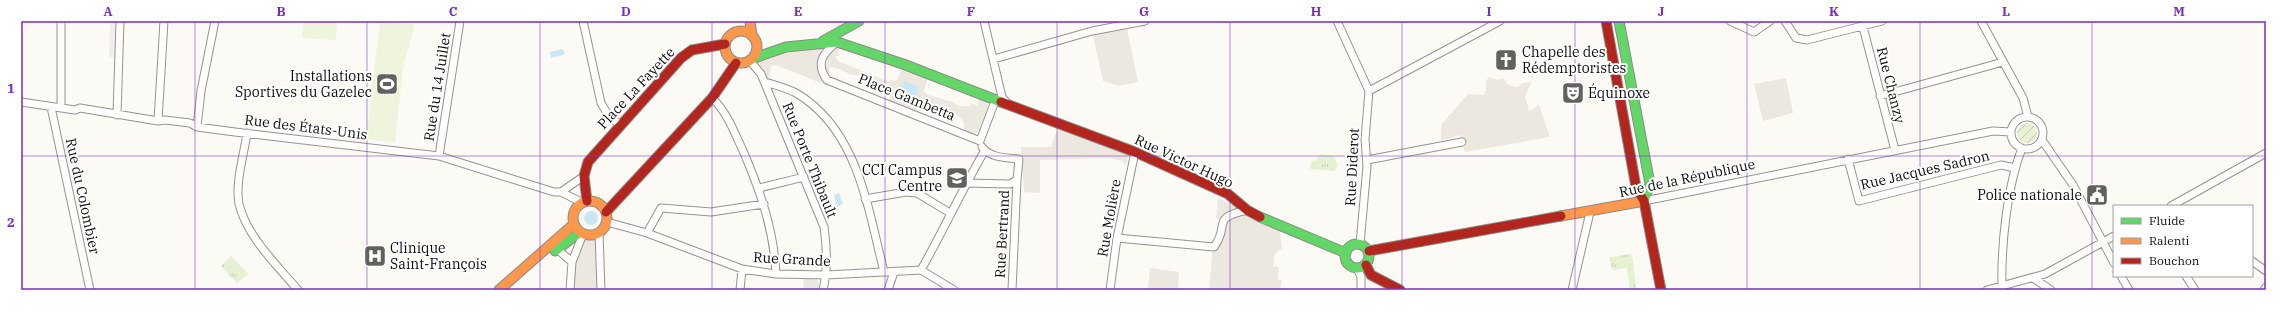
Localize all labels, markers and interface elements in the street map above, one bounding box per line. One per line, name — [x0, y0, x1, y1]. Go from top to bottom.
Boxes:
text: A — [103, 3, 113, 20]
text: B — [276, 3, 286, 20]
text: C — [449, 3, 458, 20]
text: D — [621, 3, 631, 20]
text: E — [794, 3, 802, 20]
text: F — [967, 3, 975, 20]
text: G — [1139, 3, 1149, 20]
text: H — [1311, 3, 1322, 20]
text: I — [1487, 3, 1492, 20]
text: J — [1658, 3, 1665, 20]
text: K — [1829, 3, 1839, 20]
text: L — [2002, 3, 2010, 20]
text: M — [2173, 3, 2185, 20]
street label: Rue du 14 Juillet — [420, 31, 454, 142]
street label: Place La Fayette — [593, 43, 679, 133]
place label: Chapelle des Rédemptoristes — [1522, 43, 1626, 77]
street label: Rue Chanzy — [1873, 45, 1909, 125]
church icon: Chapelle des Rédemptoristes — [1493, 47, 1519, 73]
place label: Installations Sportives du Gazelec — [235, 67, 372, 101]
street label: Place Gambetta — [856, 69, 958, 125]
sports icon: Installations Sportives du Gazelec — [374, 71, 400, 97]
text: 1 — [7, 80, 15, 97]
theatre icon: Équinoxe — [1560, 80, 1586, 106]
place label: Équinoxe — [1588, 83, 1650, 102]
street label: Rue Porte Thibault — [779, 99, 841, 221]
street label: Rue des États-Unis — [243, 110, 369, 143]
street label: Rue Diderot — [1341, 127, 1363, 206]
street label: Rue Victor Hugo — [1132, 130, 1236, 192]
street label: Rue du Colombier — [62, 136, 104, 256]
street label: Rue Jacques Sadron — [1859, 146, 1991, 194]
street label: Rue de la République — [1617, 155, 1757, 201]
place label: CCI Campus Centre — [862, 161, 942, 195]
school or university icon: CCI Campus Centre — [944, 165, 970, 191]
street label: Rue Molière — [1093, 178, 1125, 258]
public building icon: Police nationale — [2084, 182, 2110, 208]
place label: Police nationale — [1977, 186, 2082, 204]
street label: Rue Bertrand — [991, 189, 1013, 279]
legend — [2113, 205, 2253, 277]
text: Fluide — [2149, 213, 2185, 228]
text: 2 — [7, 214, 15, 231]
text: Ralenti — [2149, 233, 2190, 248]
place label: Clinique Saint-François — [390, 239, 487, 273]
hospital icon: Clinique Saint-François — [362, 243, 388, 269]
street label: Rue Grande — [753, 248, 831, 270]
text: Bouchon — [2149, 253, 2200, 268]

